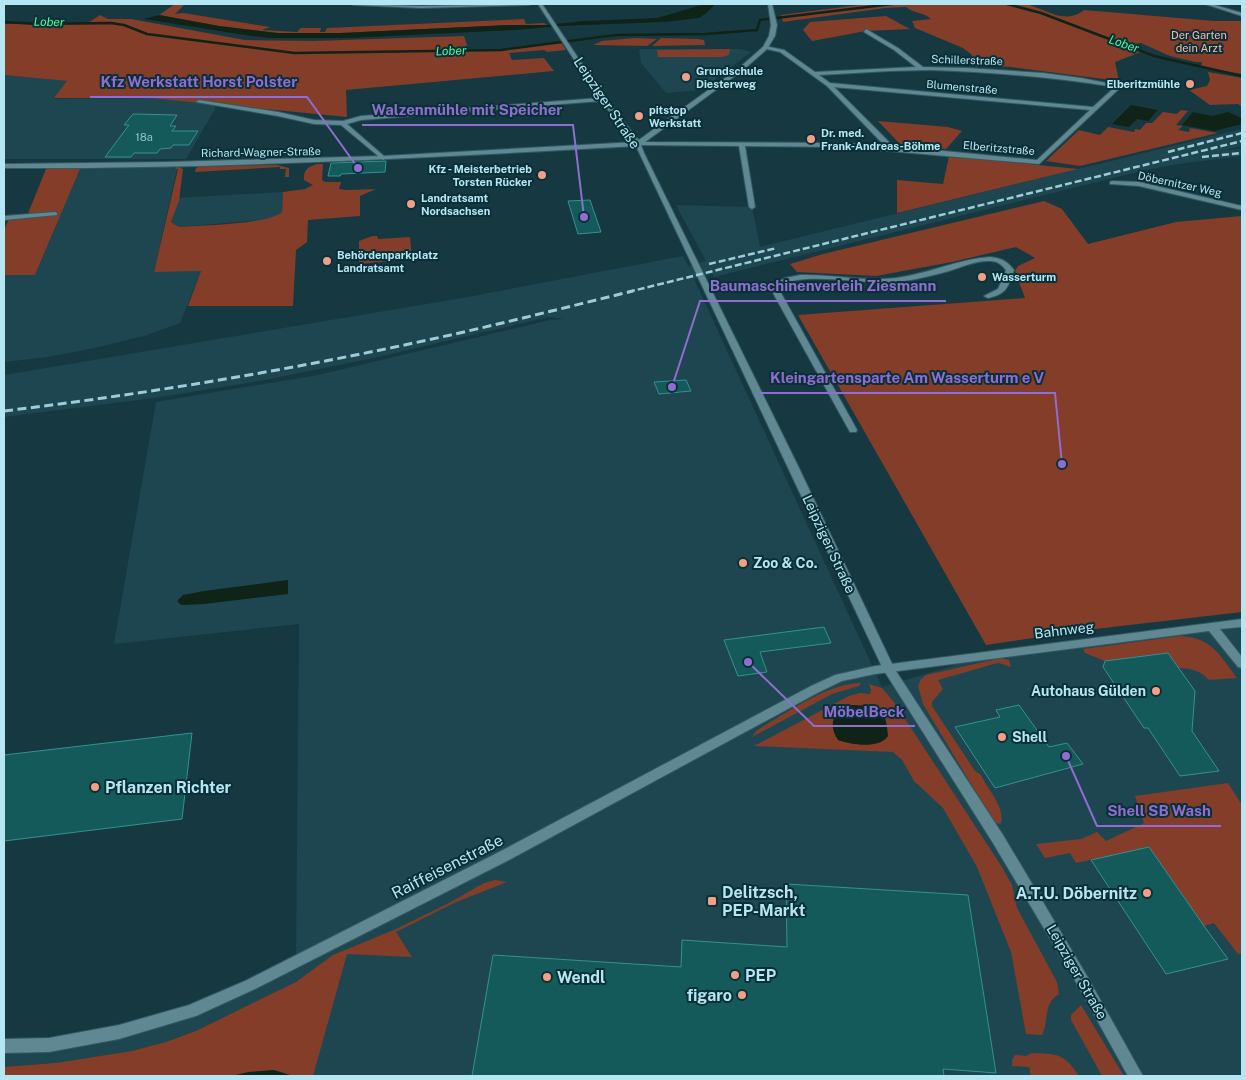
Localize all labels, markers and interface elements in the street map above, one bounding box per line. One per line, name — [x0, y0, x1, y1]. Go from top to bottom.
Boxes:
water label: Lober — [33, 15, 65, 29]
park label: Der Garten dein Arzt — [1171, 29, 1227, 54]
water label: Lober — [1107, 32, 1141, 56]
water label: Lober — [435, 43, 467, 59]
street label: Schillerstraße — [931, 53, 1003, 67]
street label: Leipziger Straße — [571, 54, 643, 152]
place label: Grundschule Diesterweg — [696, 65, 763, 90]
callout: Kfz Werkstatt Horst Polster — [90, 67, 307, 97]
marker: Grundschule Diesterweg — [680, 71, 692, 83]
text: Kfz Werkstatt Horst Polster — [101, 73, 297, 90]
street label: Blumenstraße — [926, 78, 998, 96]
place label: Elberitzmühle — [1106, 78, 1180, 90]
marker: Elberitzmühle — [1184, 78, 1196, 90]
callout: Walzenmühle mit Speicher — [362, 95, 573, 125]
text: Walzenmühle mit Speicher — [371, 101, 563, 118]
place label: pitstop Werkstatt — [649, 104, 702, 129]
marker: pitstop Werkstatt — [633, 110, 645, 122]
place label: Dr. med. Frank-Andreas-Böhme — [821, 127, 940, 152]
house number: 18a — [135, 131, 153, 143]
marker: Dr. med. Frank-Andreas-Böhme — [805, 133, 817, 145]
street label: Elberitzstraße — [963, 139, 1035, 157]
street label: Richard-Wagner-Straße — [201, 145, 321, 159]
place label: Kfz - Meisterbetrieb Torsten Rücker — [428, 163, 532, 188]
marker: Kfz - Meisterbetrieb Torsten Rücker — [536, 169, 548, 181]
street label: Döbernitzer Weg — [1137, 169, 1223, 199]
place label: Landratsamt Nordsachsen — [421, 192, 490, 217]
marker: Landratsamt Nordsachsen — [405, 198, 417, 210]
place label: Behördenparkplatz Landratsamt — [337, 249, 438, 274]
marker: Behördenparkplatz Landratsamt — [321, 255, 333, 267]
callout: Baumaschinenverleih Ziesmann — [700, 271, 946, 301]
marker: Wasserturm — [976, 271, 988, 283]
place label: Wasserturm — [992, 271, 1056, 283]
text: Baumaschinenverleih Ziesmann — [710, 277, 936, 294]
callout: Kleingartensparte Am Wasserturm e V — [760, 363, 1055, 393]
text: Kleingartensparte Am Wasserturm e V — [770, 369, 1045, 386]
street label: Leipziger Straße — [799, 492, 859, 596]
place label: Zoo & Co. — [753, 555, 818, 571]
marker: Zoo & Co. — [737, 557, 749, 569]
street label: Bahnweg — [1033, 618, 1095, 642]
place label: Autohaus Gülden — [1031, 683, 1146, 699]
marker: Autohaus Gülden — [1150, 685, 1162, 697]
callout: MöbelBeck — [814, 696, 915, 726]
text: MöbelBeck — [824, 703, 905, 720]
place label: Shell — [1012, 729, 1047, 745]
marker: Shell — [996, 731, 1008, 743]
place label: Pflanzen Richter — [105, 778, 232, 797]
marker: Pflanzen Richter — [89, 781, 101, 793]
callout: Shell SB Wash — [1097, 796, 1221, 826]
text: Shell SB Wash — [1107, 802, 1211, 819]
street label: Raiffeisenstraße — [388, 830, 506, 903]
place label: Delitzsch, PEP-Markt — [722, 883, 806, 920]
place label: A.T.U. Döbernitz — [1016, 884, 1137, 903]
marker: A.T.U. Döbernitz — [1141, 887, 1153, 899]
marker: Delitzsch, PEP-Markt — [706, 895, 718, 907]
street label: Leipziger Straße — [1043, 922, 1111, 1022]
place label: PEP — [745, 966, 776, 985]
place label: Wendl — [557, 968, 605, 987]
marker: PEP — [729, 969, 741, 981]
marker: Wendl — [541, 971, 553, 983]
place label: figaro — [687, 986, 732, 1005]
marker: figaro — [736, 989, 748, 1001]

